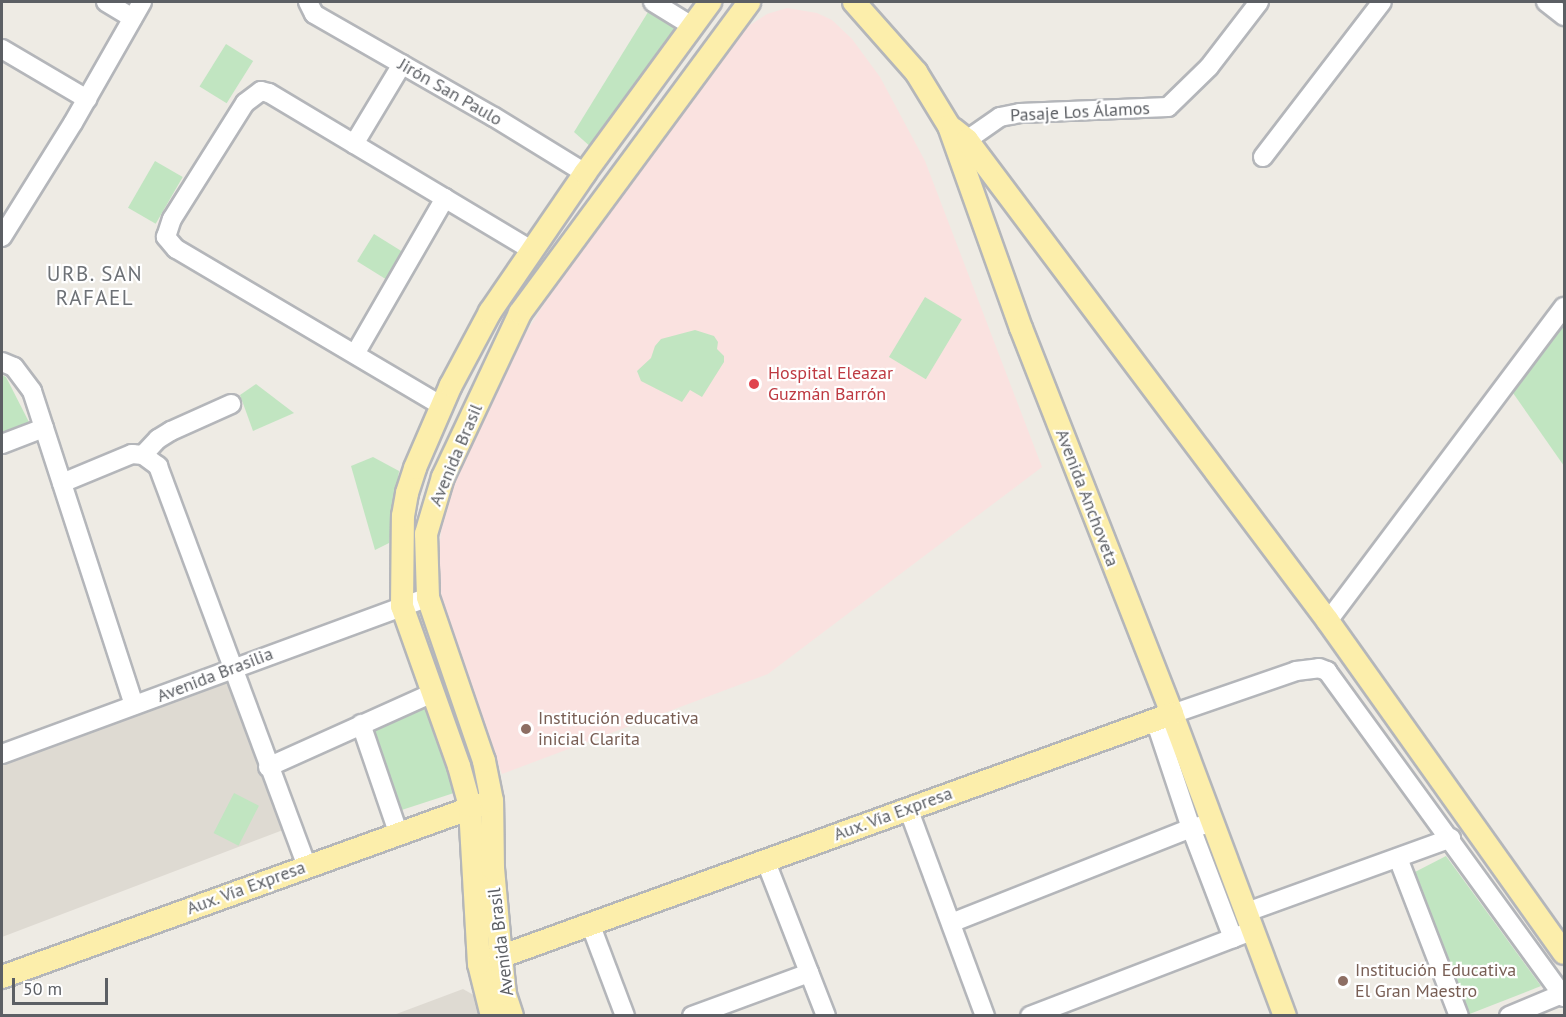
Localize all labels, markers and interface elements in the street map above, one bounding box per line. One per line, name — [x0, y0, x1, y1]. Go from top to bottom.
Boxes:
street label: Jirón San Paulo — [394, 54, 506, 130]
street label: Pasaje Los Álamos — [1009, 98, 1151, 126]
district label: URB. SAN RAFAEL — [46, 261, 144, 311]
place label: Hospital Eleazar Guzmán Barrón — [768, 363, 893, 406]
marker: Hospital Eleazar Guzmán Barrón — [745, 375, 763, 393]
street label: Avenida Brasil — [425, 401, 487, 509]
street label: Avenida Anchoveta — [1051, 426, 1123, 570]
street label: Avenida Brasilia — [154, 643, 276, 707]
place label: Institución educativa inicial Clarita — [538, 708, 699, 750]
marker: Institución educativa inicial Clarita — [519, 722, 533, 736]
street label: Aux. Vía Expresa — [830, 782, 956, 846]
street label: Aux. Vía Expresa — [183, 856, 309, 920]
street label: Avenida Brasil — [484, 887, 518, 997]
place label: Institución Educativa El Gran Maestro — [1355, 960, 1516, 1002]
scale bar — [15, 966, 111, 1004]
marker: Institución Educativa El Gran Maestro — [1336, 974, 1350, 988]
text: 50 m — [23, 977, 62, 1000]

